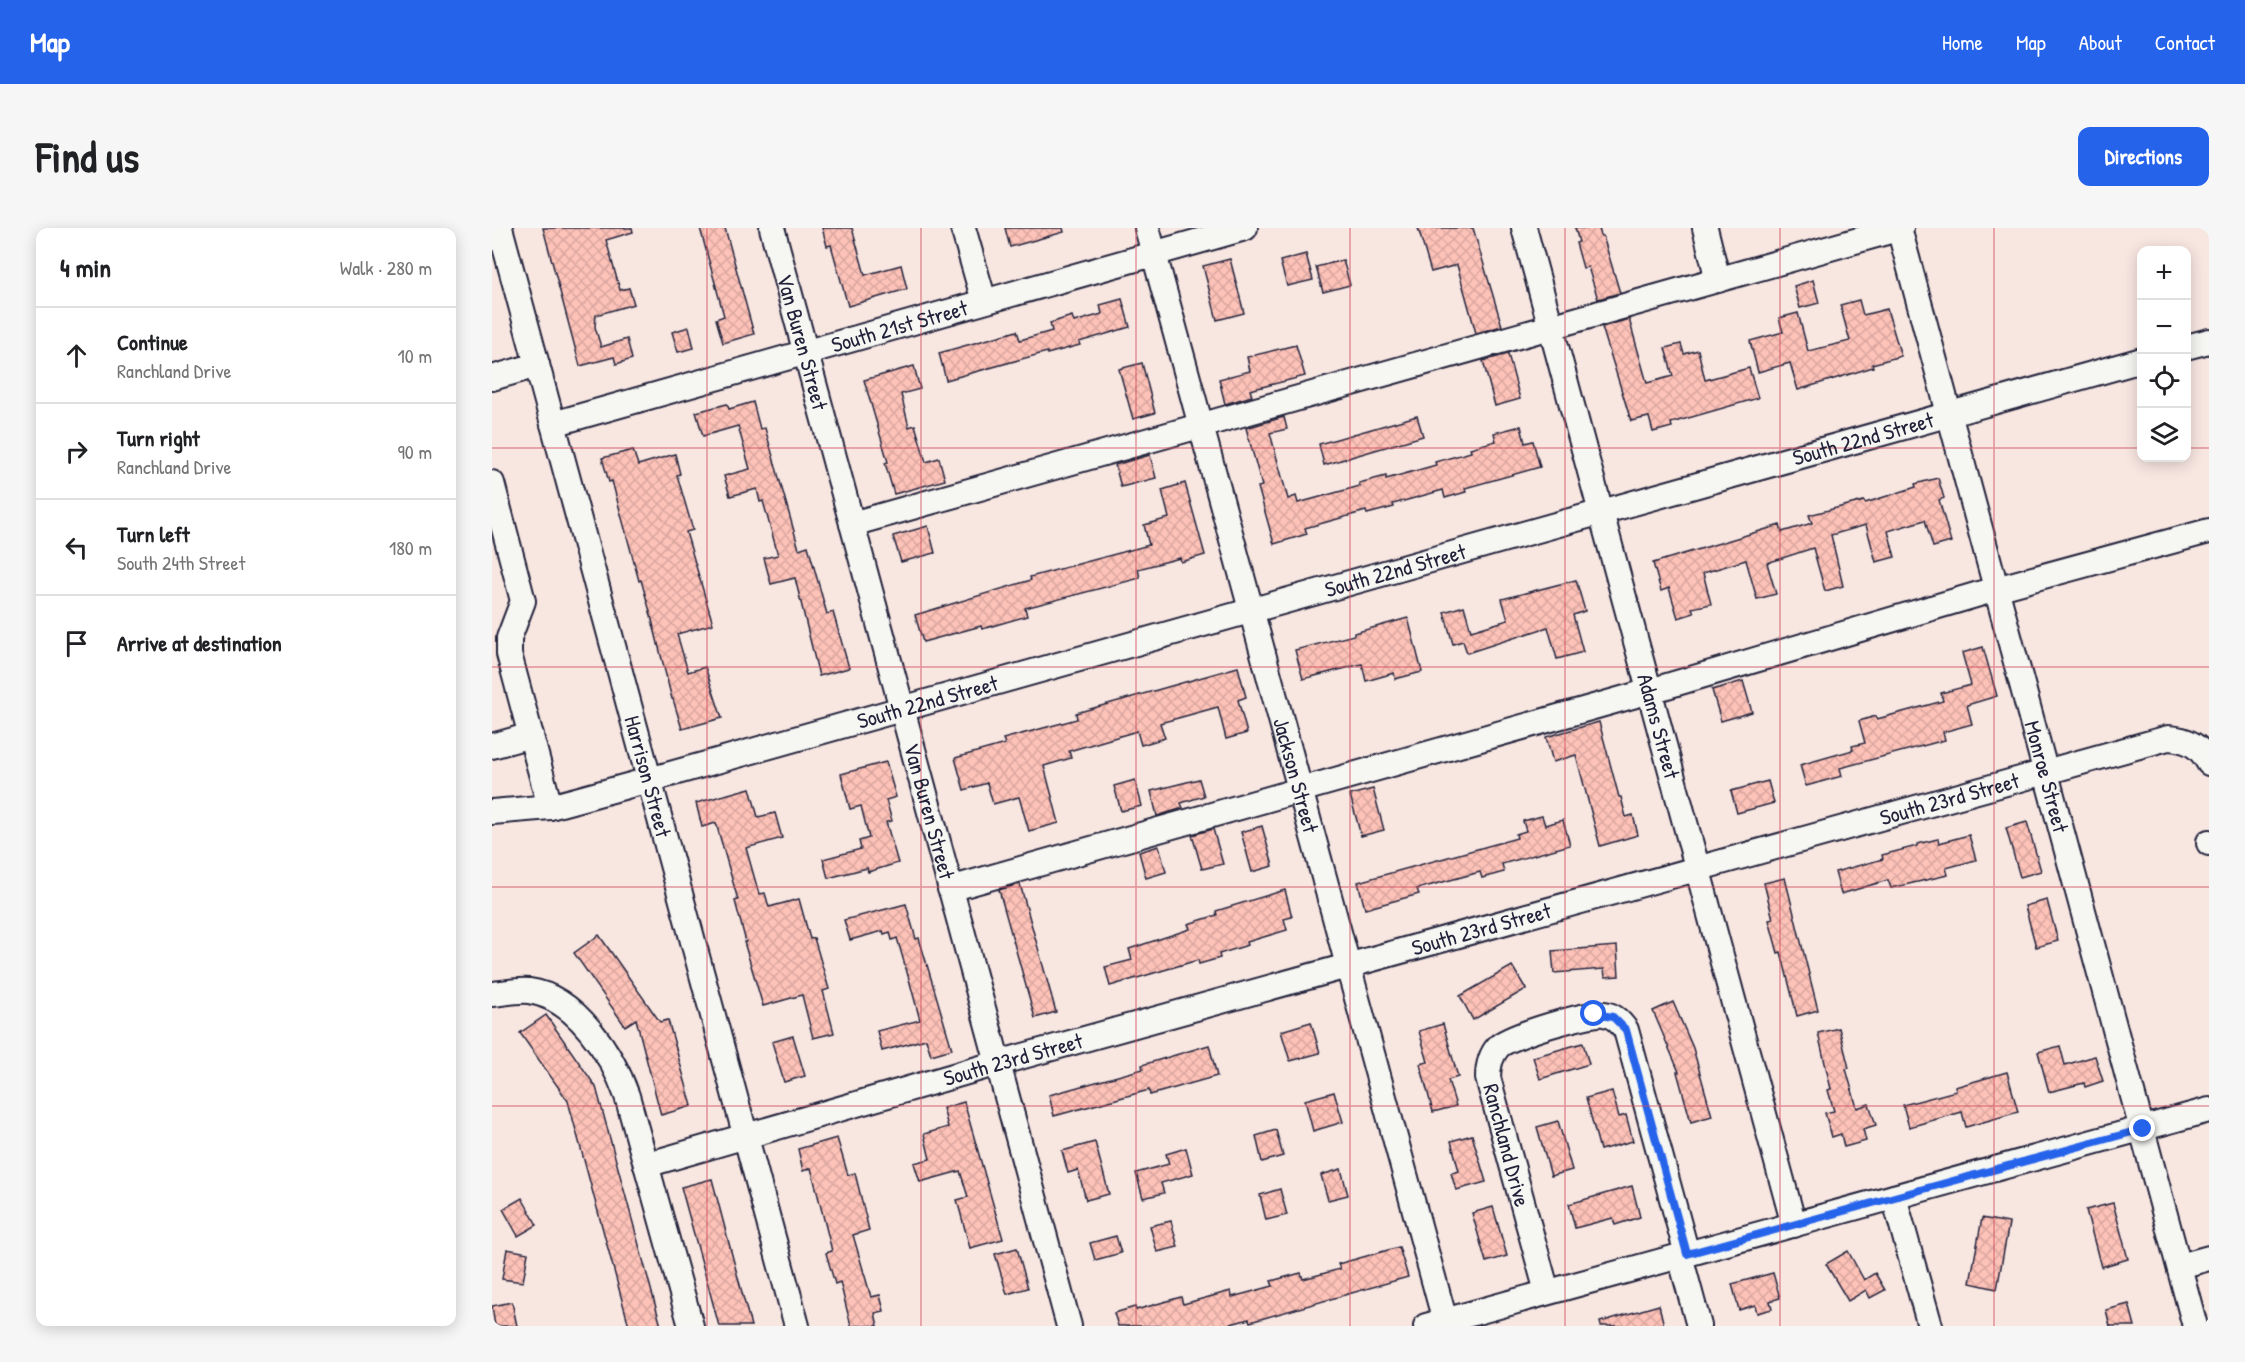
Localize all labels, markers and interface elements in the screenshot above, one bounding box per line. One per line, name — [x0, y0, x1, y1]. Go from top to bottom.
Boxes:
text: Map — [30, 23, 70, 61]
text: Home — [1942, 28, 1983, 57]
text: Map — [2016, 28, 2046, 57]
text: About — [2079, 28, 2122, 57]
text: Contact — [2155, 28, 2215, 57]
button: Directions — [2078, 127, 2209, 186]
text: Find us — [36, 128, 139, 185]
map controls — [2137, 246, 2191, 462]
button: + — [2137, 246, 2191, 300]
text: 4 min — [60, 250, 111, 285]
text: Walk · 280 m — [340, 254, 432, 281]
street label: Van Buren Street — [770, 271, 836, 414]
street label: South 21st Street — [828, 292, 971, 359]
button: − — [2137, 300, 2191, 354]
text: Continue — [117, 327, 188, 357]
icon: ahead — [60, 339, 93, 372]
text: 10 m — [398, 342, 432, 369]
button: locate — [2137, 354, 2191, 408]
text: Ranchland Drive — [117, 357, 231, 384]
street label: South 22nd Street — [1789, 404, 1937, 473]
button: layers — [2137, 408, 2191, 462]
text: Turn right — [117, 423, 200, 453]
icon: right — [60, 435, 93, 468]
text: 90 m — [398, 438, 432, 465]
text: Ranchland Drive — [117, 453, 231, 480]
text: Turn left — [117, 519, 190, 549]
icon: left — [60, 531, 93, 564]
text: 180 m — [389, 534, 432, 561]
street label: South 22nd Street — [1321, 536, 1470, 604]
text: South 24th Street — [117, 549, 245, 576]
icon: arrive — [60, 627, 93, 660]
text: Arrive at destination — [117, 628, 282, 658]
street label: South 22nd Street — [853, 667, 1002, 736]
street label: Adams Street — [1630, 670, 1688, 782]
street label: Harrison Street — [618, 712, 679, 841]
street label: Jackson Street — [1266, 714, 1326, 836]
street label: Monroe Street — [2017, 717, 2076, 836]
street label: Van Buren Street — [897, 740, 963, 883]
street label: South 23rd Street — [1876, 765, 2023, 832]
street label: South 23rd Street — [1408, 895, 1555, 962]
route start — [1580, 1000, 1606, 1026]
street label: South 23rd Street — [940, 1025, 1086, 1093]
street label: Ranchland Drive — [1476, 1080, 1538, 1210]
route end — [2129, 1115, 2155, 1141]

